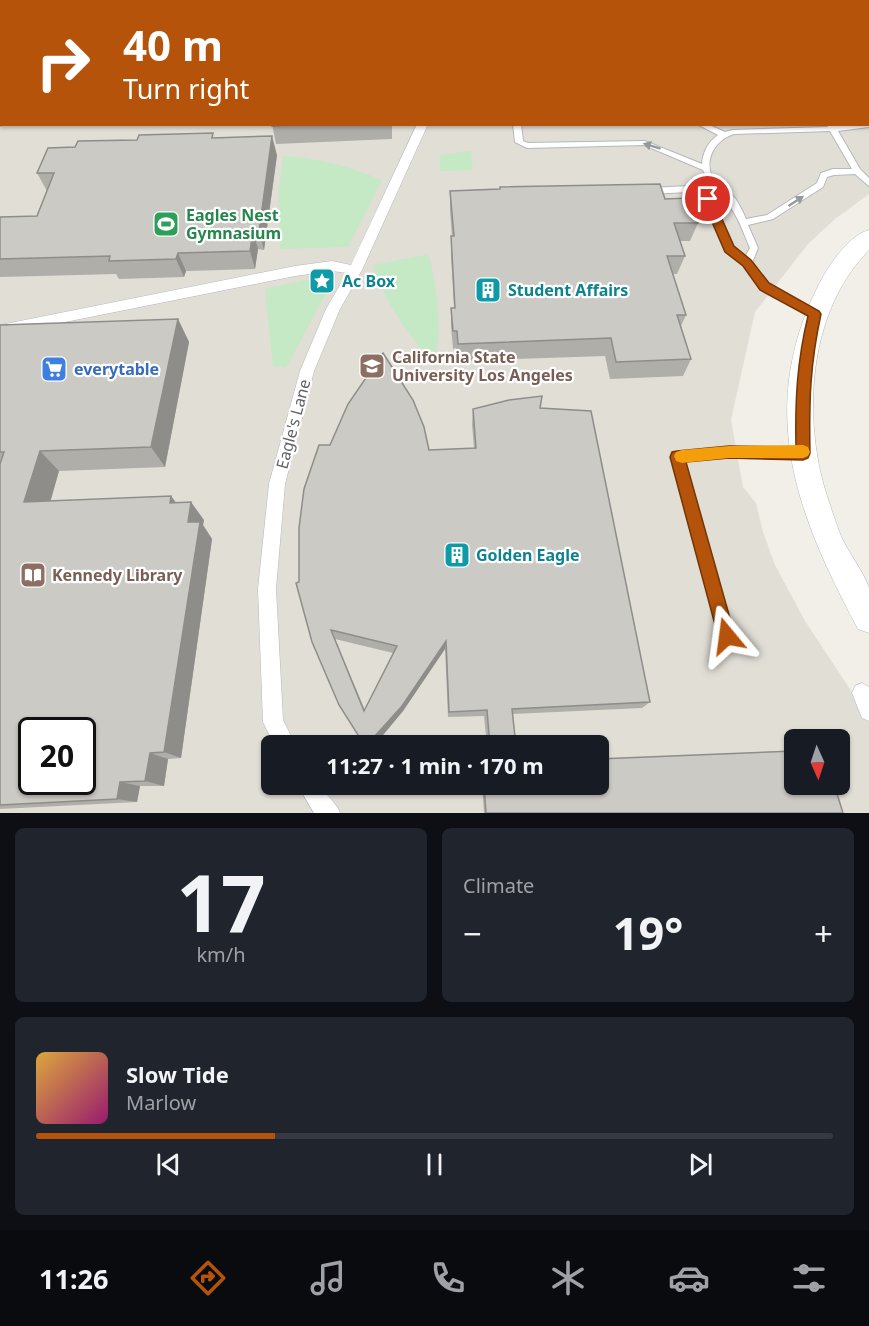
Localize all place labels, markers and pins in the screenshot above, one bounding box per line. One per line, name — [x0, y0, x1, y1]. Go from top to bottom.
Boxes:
pin — [682, 173, 733, 224]
place label: Eagles Nest Gymnasium — [186, 204, 281, 244]
sports icon: Eagles Nest Gymnasium — [151, 209, 181, 239]
place icon: Ac Box — [307, 266, 337, 296]
place label: Ac Box — [342, 270, 396, 292]
building icon: Student Affairs — [473, 275, 503, 305]
place label: Student Affairs — [508, 279, 628, 301]
place label: California State University Los Angeles — [392, 346, 573, 386]
school or university icon: California State University Los Angeles — [357, 351, 387, 381]
supermarket icon: everytable — [39, 354, 69, 384]
place label: everytable — [74, 358, 159, 380]
building icon: Golden Eagle — [442, 540, 472, 570]
place label: Golden Eagle — [476, 544, 580, 566]
library icon: Kennedy Library — [18, 560, 48, 590]
place label: Kennedy Library — [52, 564, 183, 586]

